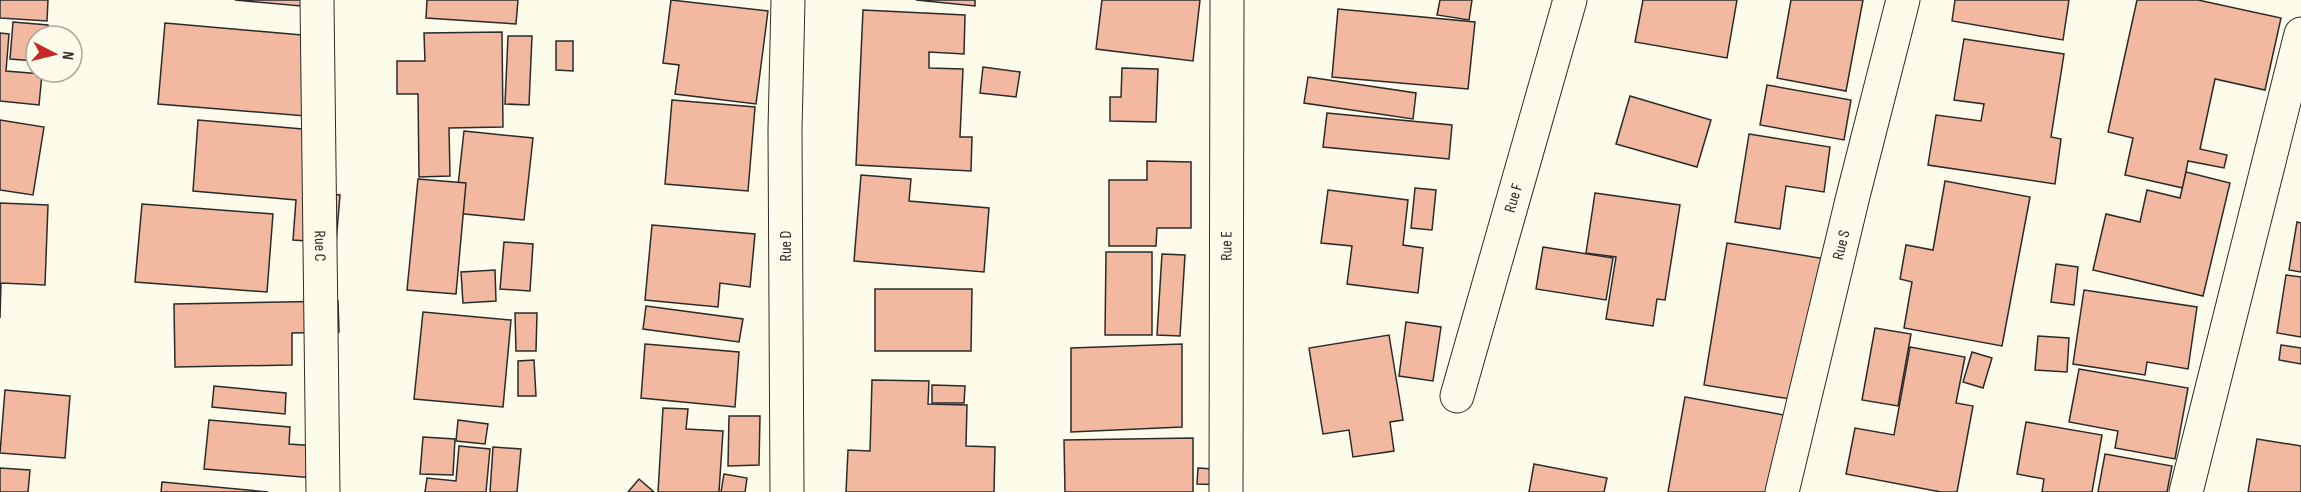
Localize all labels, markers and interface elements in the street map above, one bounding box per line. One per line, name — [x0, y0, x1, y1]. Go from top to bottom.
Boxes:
north arrow — [24, 24, 84, 84]
text: N — [57, 50, 77, 61]
street label: Rue F — [1500, 181, 1527, 215]
street label: Rue S — [1829, 228, 1854, 262]
street label: Rue C — [310, 230, 330, 262]
street label: Rue D — [777, 230, 796, 261]
street label: Rue E — [1217, 231, 1236, 261]

